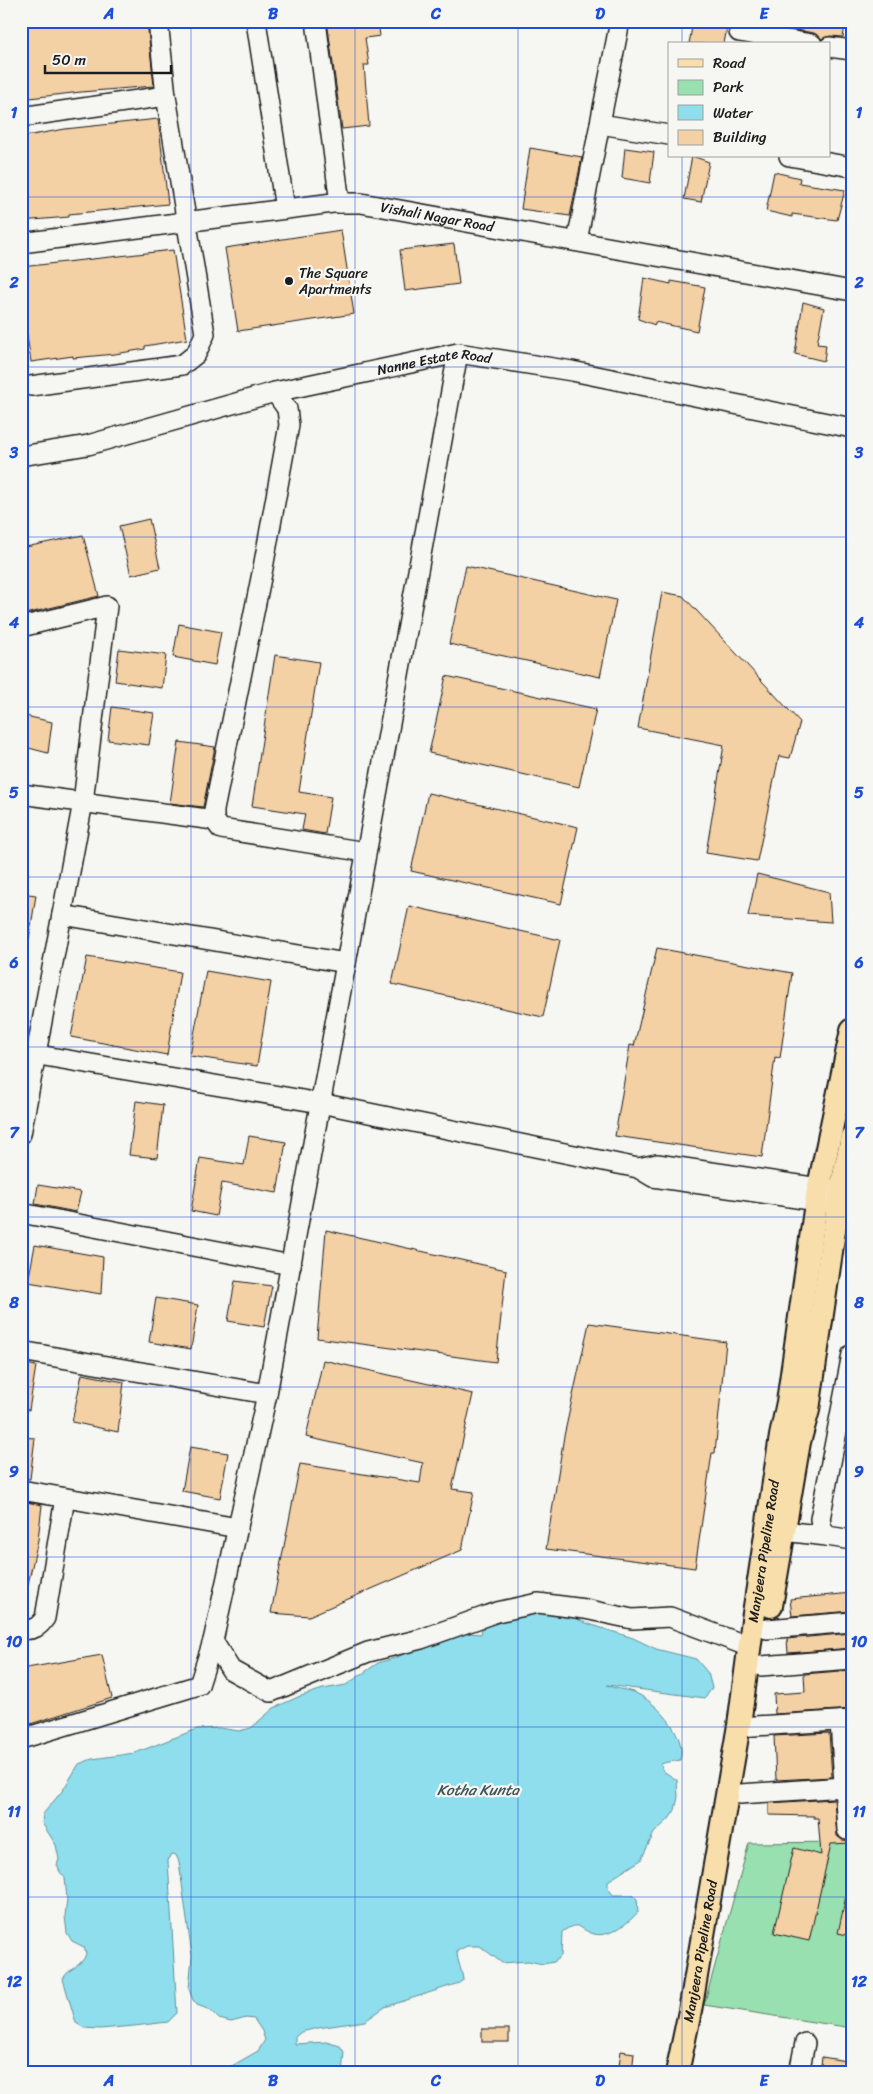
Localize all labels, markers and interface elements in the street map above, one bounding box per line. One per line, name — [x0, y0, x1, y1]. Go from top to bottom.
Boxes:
text: A — [103, 0, 114, 28]
text: B — [268, 0, 279, 28]
text: C — [430, 0, 442, 28]
text: D — [595, 0, 605, 28]
text: E — [760, 0, 770, 28]
scale bar — [45, 42, 171, 74]
legend — [668, 42, 830, 158]
text: 50 m — [52, 47, 87, 73]
text: Road — [713, 50, 746, 76]
text: Park — [713, 74, 744, 100]
text: 1 — [11, 98, 18, 127]
text: 1 — [856, 98, 863, 127]
text: Water — [713, 100, 753, 126]
text: Building — [713, 124, 767, 150]
street label: Vishali Nagar Road — [379, 195, 497, 240]
place label: The Square Apartments — [298, 261, 372, 302]
text: 2 — [8, 268, 19, 297]
text: 2 — [853, 268, 864, 297]
marker: The Square Apartments — [283, 275, 295, 287]
street label: Nanne Estate Road — [375, 341, 495, 383]
text: 3 — [9, 438, 19, 467]
text: 3 — [854, 438, 864, 467]
text: 4 — [8, 608, 19, 637]
text: 4 — [853, 608, 864, 637]
text: 5 — [9, 778, 19, 807]
text: 5 — [854, 778, 864, 807]
text: 6 — [8, 948, 19, 977]
text: 6 — [853, 948, 864, 977]
text: 7 — [9, 1118, 20, 1147]
text: 7 — [854, 1118, 865, 1147]
text: 8 — [8, 1288, 19, 1317]
text: 8 — [853, 1288, 864, 1317]
text: 9 — [9, 1457, 19, 1486]
text: 9 — [854, 1457, 864, 1486]
street label: Manjeera Pipeline Road — [741, 1477, 787, 1624]
text: 10 — [6, 1627, 22, 1656]
text: 10 — [851, 1627, 867, 1656]
water label: Kotha Kunta — [437, 1777, 520, 1803]
text: 11 — [7, 1797, 21, 1826]
text: 11 — [852, 1797, 866, 1826]
street label: Manjeera Pipeline Road — [676, 1877, 725, 2025]
text: 12 — [6, 1967, 23, 1996]
text: 12 — [851, 1967, 868, 1996]
text: A — [103, 2066, 114, 2094]
text: B — [268, 2066, 279, 2094]
text: C — [430, 2066, 442, 2094]
text: D — [595, 2066, 605, 2094]
text: E — [760, 2066, 770, 2094]

